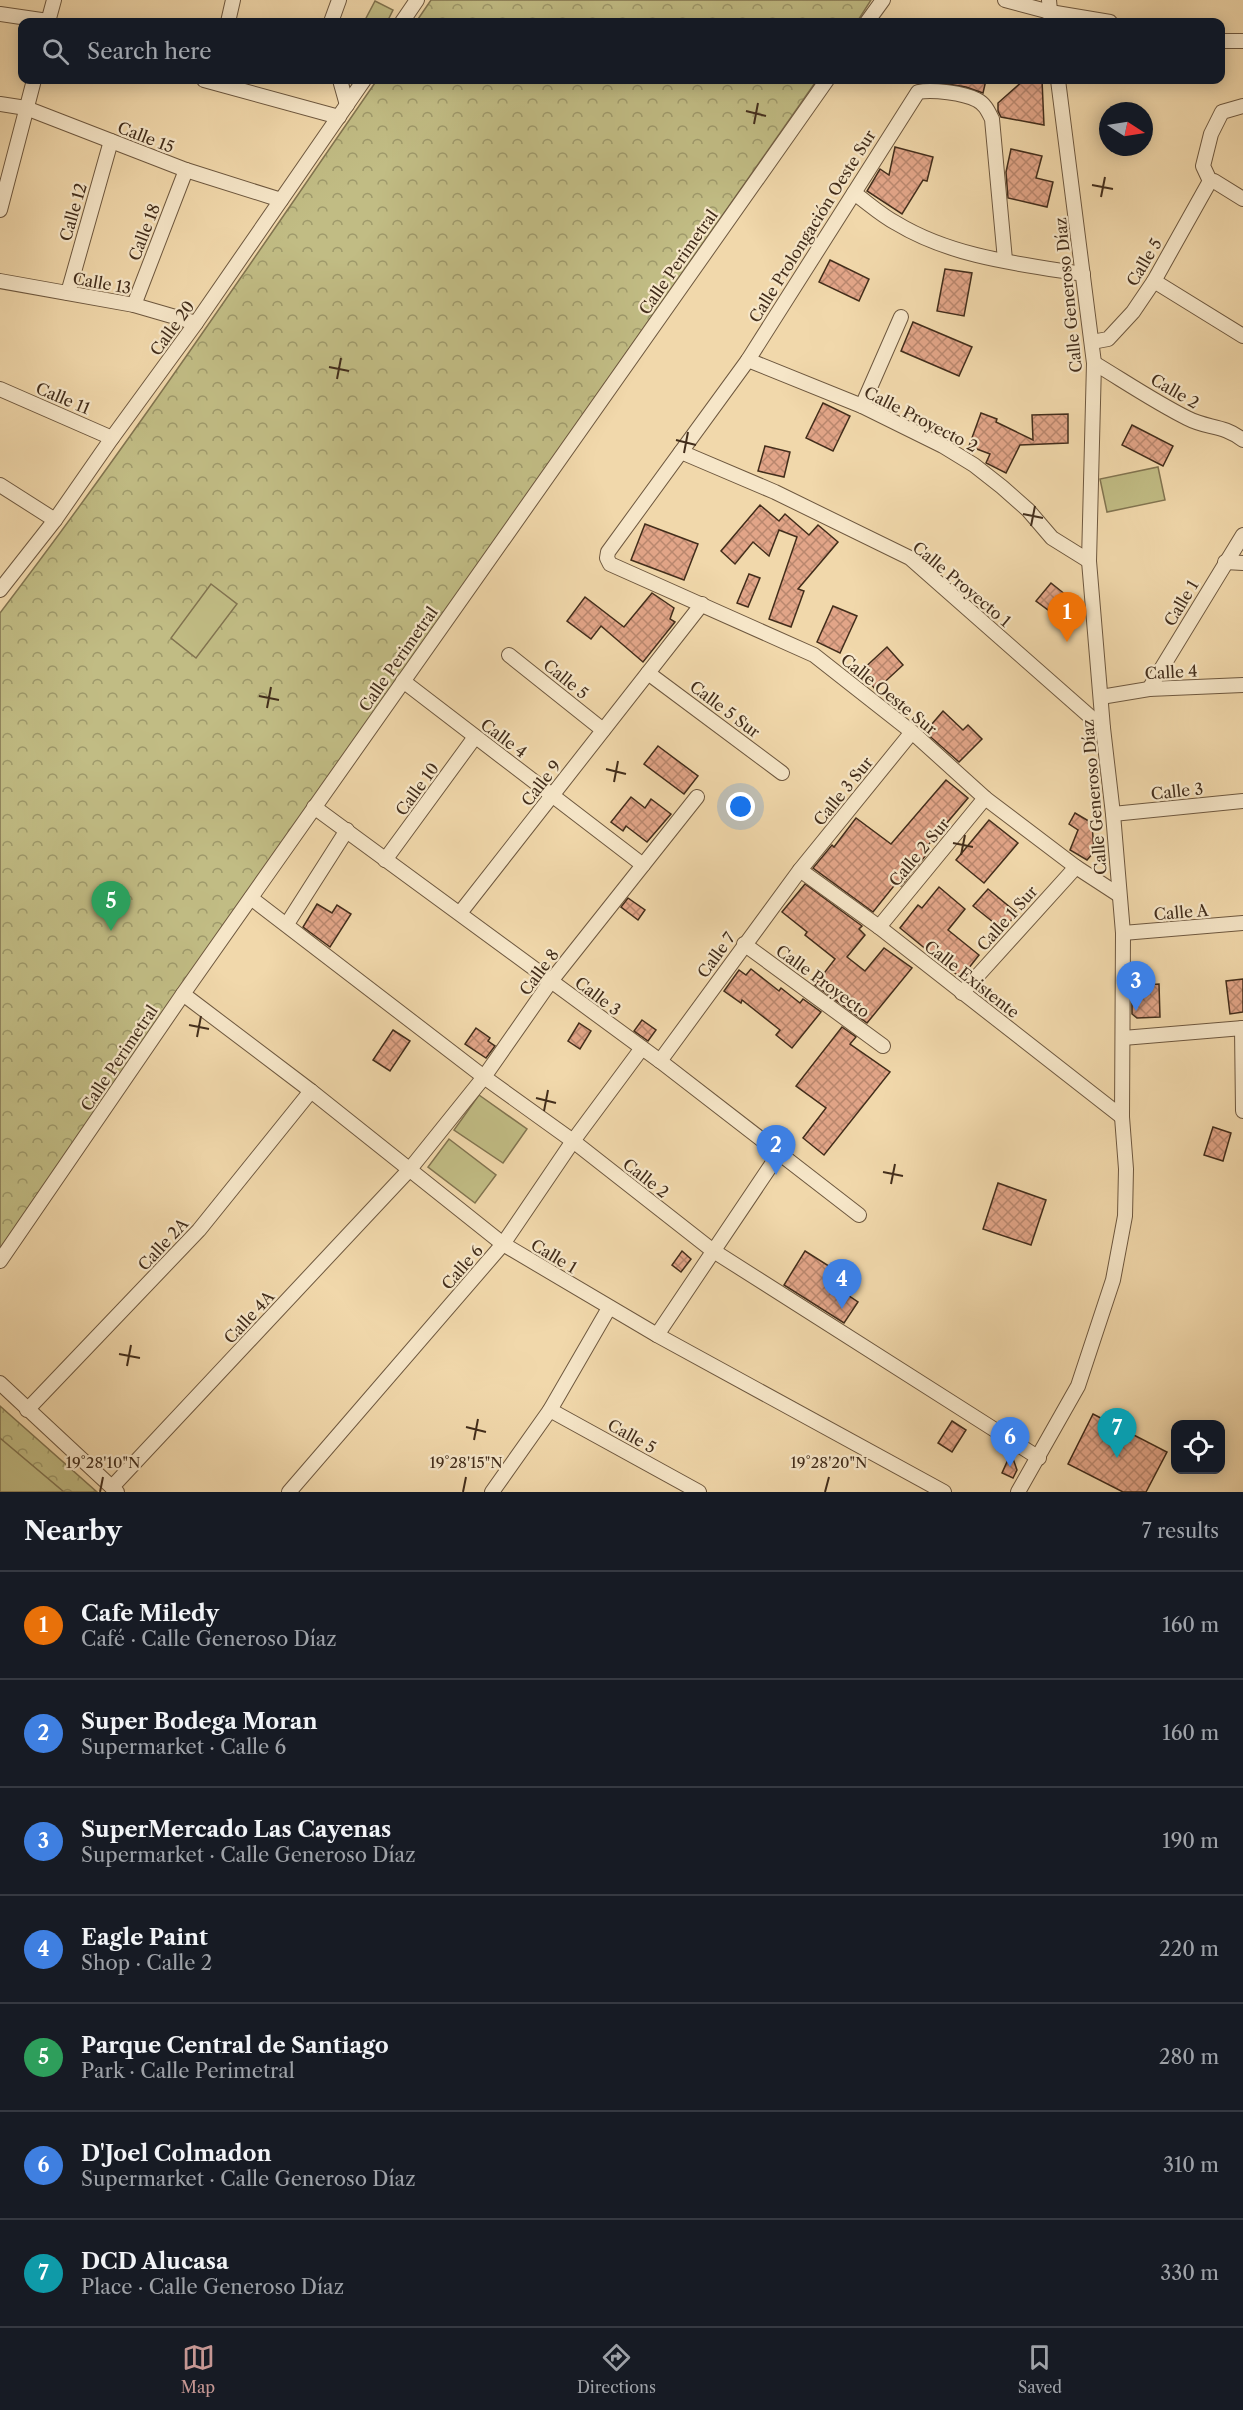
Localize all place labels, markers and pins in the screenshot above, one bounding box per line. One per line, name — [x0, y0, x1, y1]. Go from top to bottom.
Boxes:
pin: 1 — [1048, 592, 1086, 642]
pin: 5 — [92, 882, 130, 931]
pin: 3 — [1116, 962, 1156, 1011]
pin: 2 — [756, 1126, 796, 1175]
pin: 4 — [822, 1260, 862, 1309]
pin: 7 — [1098, 1408, 1136, 1458]
pin: 6 — [990, 1418, 1030, 1467]

